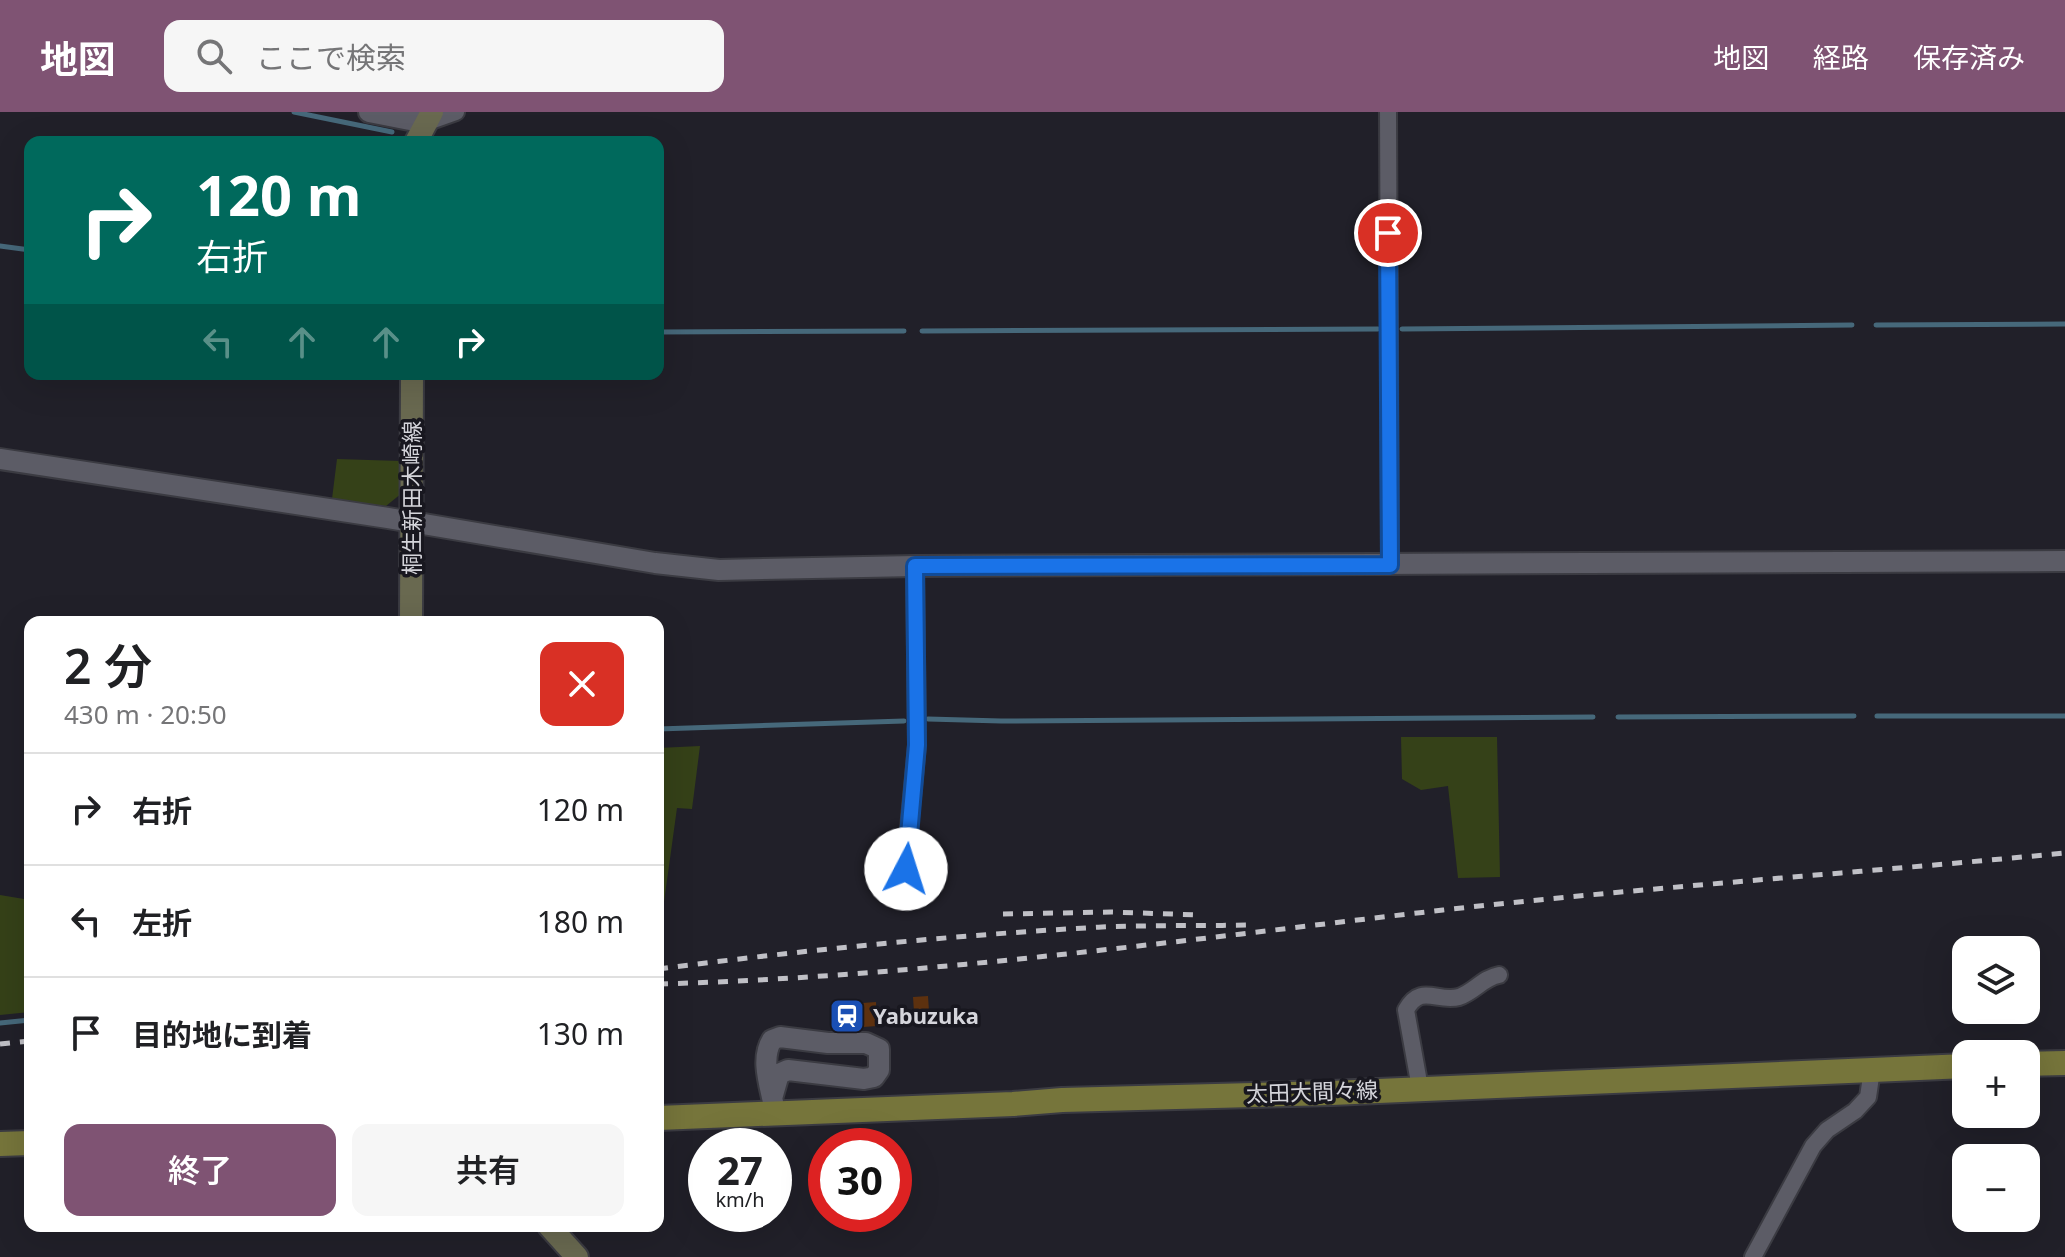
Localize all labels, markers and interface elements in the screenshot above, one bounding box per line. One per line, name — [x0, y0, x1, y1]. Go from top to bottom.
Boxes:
search box — [164, 20, 724, 92]
text: 地図 — [40, 32, 116, 84]
icon: search — [192, 34, 236, 78]
text: ここで検索 — [256, 37, 406, 78]
text: 地図 — [1713, 38, 1769, 76]
text: 経路 — [1813, 38, 1869, 76]
text: 保存済み — [1913, 38, 2025, 76]
text: 120 m — [196, 156, 361, 232]
icon: right — [64, 168, 168, 272]
pin — [1354, 199, 1422, 267]
icon: arrive — [1366, 211, 1410, 255]
text: 右折 — [196, 232, 268, 281]
icon: left — [196, 320, 240, 364]
icon: ahead — [280, 320, 324, 364]
icon: ahead — [364, 320, 408, 364]
icon: right — [448, 320, 492, 364]
street label: 桐生新田木崎線 — [396, 421, 426, 575]
text: 2 分 — [64, 633, 152, 698]
button: close — [540, 642, 624, 726]
text: 430 m · 20:50 — [64, 696, 227, 732]
icon: right — [64, 787, 108, 831]
text: 120 m — [537, 789, 624, 830]
text: 右折 — [132, 790, 192, 831]
position arrow — [864, 827, 948, 911]
icon: left — [64, 899, 108, 943]
text: 180 m — [537, 901, 624, 942]
text: 左折 — [132, 902, 192, 943]
map controls — [1952, 936, 2040, 1232]
button: layers — [1952, 936, 2040, 1024]
station icon: Yabuzuka — [828, 997, 866, 1035]
place label: Yabuzuka — [873, 1000, 979, 1030]
icon: arrive — [64, 1011, 108, 1055]
text: 130 m — [537, 1013, 624, 1054]
text: 目的地に到着 — [132, 1014, 312, 1055]
button: + — [1952, 1040, 2040, 1128]
street label: 太田大間々線 — [1245, 1074, 1378, 1108]
button: 終了 — [64, 1124, 336, 1216]
button: 共有 — [352, 1124, 624, 1216]
speed limit sign: 30 — [808, 1128, 912, 1232]
text: 27 — [717, 1142, 763, 1197]
button: − — [1952, 1144, 2040, 1232]
text: km/h — [715, 1186, 765, 1213]

